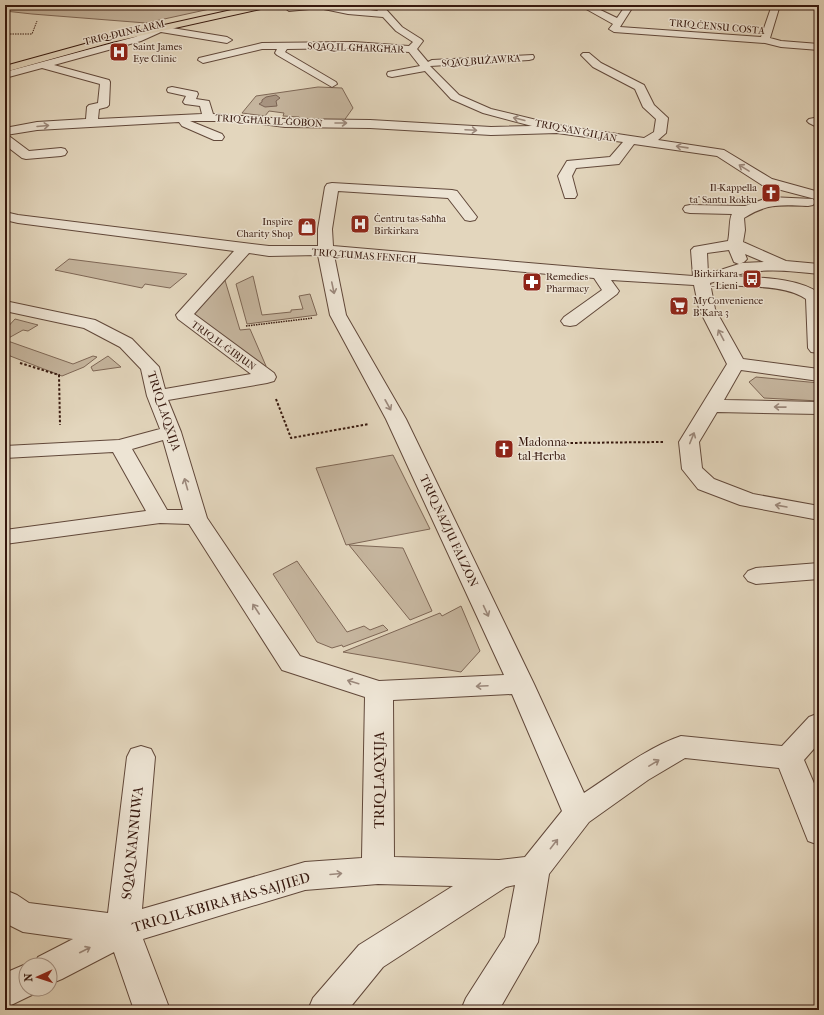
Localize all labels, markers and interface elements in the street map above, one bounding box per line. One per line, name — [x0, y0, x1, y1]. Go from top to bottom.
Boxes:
street label: TRIQ ĊENSU COSTA — [669, 17, 766, 37]
street label: TRIQ DUN KARM — [83, 18, 166, 48]
street label: SQAQ IL-GĦARGĦAR — [307, 40, 405, 56]
hospital icon: Saint James Eye Clinic — [108, 41, 130, 63]
place label: Saint James Eye Clinic — [133, 41, 183, 65]
street label: SQAQ BUŻAWRA — [441, 52, 521, 70]
street label: TRIQ GĦAR IL-ĠOBON — [215, 112, 323, 130]
one-way arrow — [513, 115, 526, 122]
street label: TRIQ SAN ĠILJAN — [534, 117, 618, 145]
one-way arrow — [334, 120, 347, 127]
one-way arrow — [37, 122, 50, 129]
one-way arrow — [464, 126, 477, 133]
one-way arrow — [676, 143, 689, 151]
one-way arrow — [738, 163, 750, 171]
place label: Il-Kappella ta' Santu Rokku — [690, 182, 757, 206]
church icon: Il-Kappella ta' Santu Rokku — [760, 182, 782, 204]
hospital icon: Ċentru tas-Saħħa Birkirkara — [349, 213, 371, 235]
place label: Ċentru tas-Saħħa Birkirkara — [374, 213, 446, 237]
place label: Inspire Charity Shop — [237, 216, 294, 240]
shop icon: Inspire Charity Shop — [296, 216, 318, 238]
street label: TRIQ TUMAS FENECH — [311, 246, 417, 266]
place label: Birkirkara - Lieni — [693, 268, 738, 292]
bus stop icon: Birkirkara - Lieni — [741, 268, 763, 290]
pharmacy icon: Remedies Pharmacy — [521, 271, 543, 293]
place label: Remedies Pharmacy — [546, 271, 590, 295]
one-way arrow — [329, 282, 337, 295]
supermarket icon: MyConvenience B'Kara 3 — [668, 295, 690, 317]
place label: MyConvenience B'Kara 3 — [693, 295, 763, 319]
street label: TRIQ IL-ĠIBJUN — [189, 318, 258, 373]
one-way arrow — [716, 330, 724, 342]
street label: TRIQ LAQXIJA — [144, 369, 184, 453]
one-way arrow — [385, 399, 392, 411]
one-way arrow — [774, 403, 787, 411]
one-way arrow — [689, 433, 697, 445]
place label: Madonna tal-Ħerba — [518, 435, 567, 463]
church icon: Madonna tal-Ħerba — [493, 438, 515, 460]
street label: TRIQ NAZJU FALZON — [417, 473, 481, 589]
one-way arrow — [182, 478, 189, 491]
one-way arrow — [775, 502, 788, 510]
one-way arrow — [251, 603, 259, 615]
one-way arrow — [483, 604, 490, 616]
one-way arrow — [347, 678, 359, 686]
one-way arrow — [476, 682, 489, 690]
street label: TRIQ LAQXIJA — [371, 731, 388, 829]
one-way arrow — [648, 759, 660, 767]
street label: SQAQ NANNUWA — [118, 785, 147, 900]
one-way arrow — [549, 839, 558, 850]
street label: TRIQ IL-KBIRA ĦAS-SAJJIED — [130, 869, 312, 936]
one-way arrow — [330, 870, 343, 877]
one-way arrow — [78, 945, 90, 953]
north arrow — [18, 957, 58, 997]
text: N — [22, 972, 35, 982]

